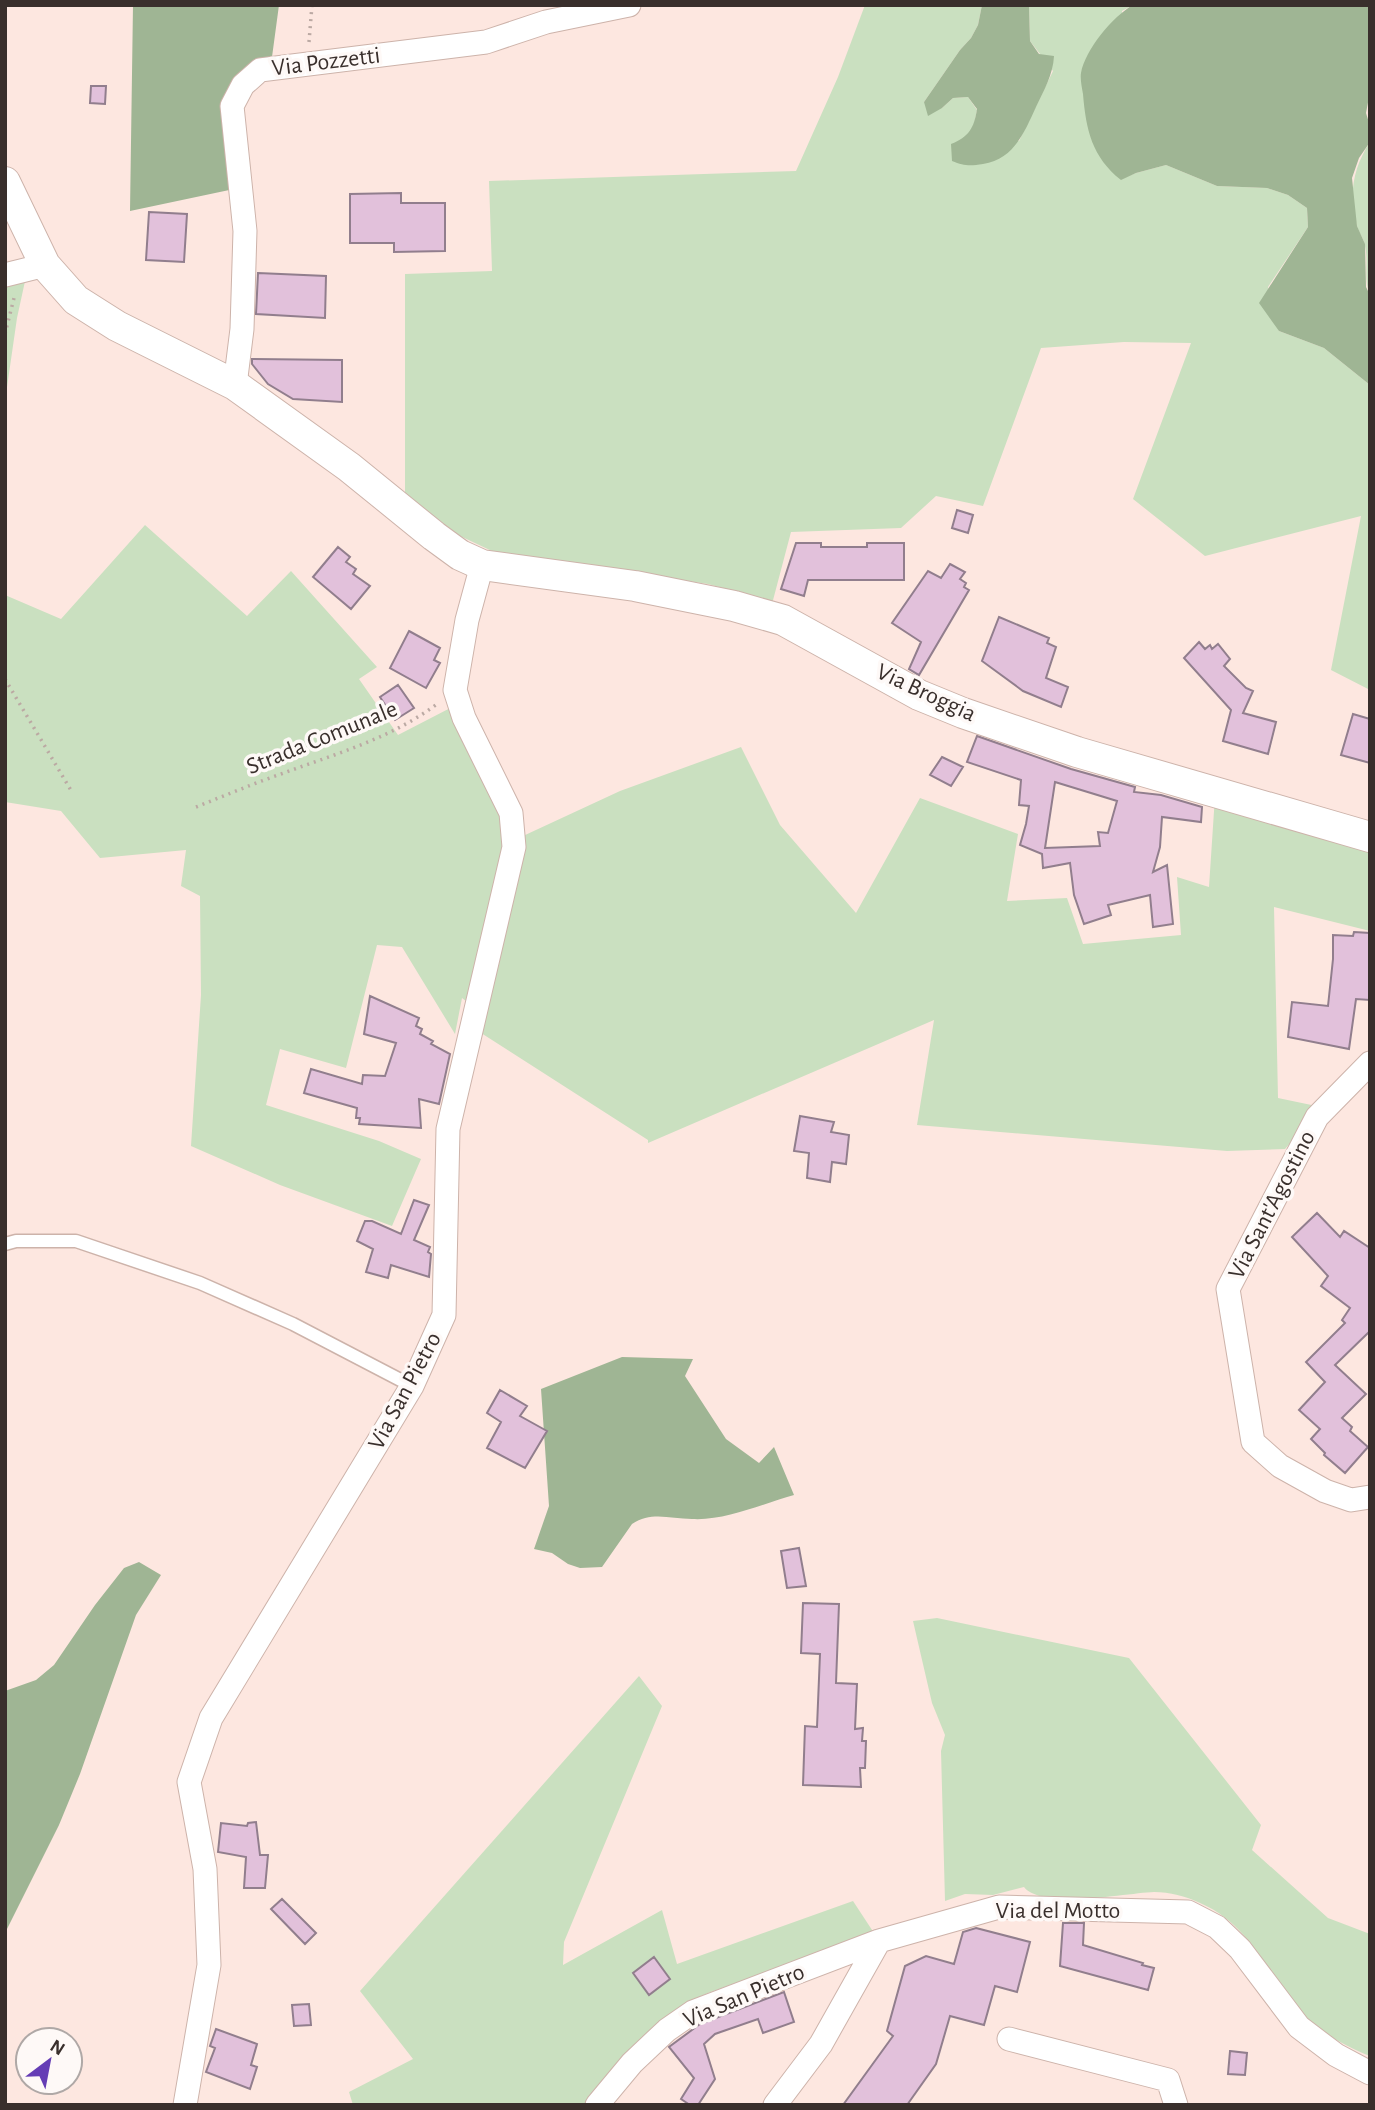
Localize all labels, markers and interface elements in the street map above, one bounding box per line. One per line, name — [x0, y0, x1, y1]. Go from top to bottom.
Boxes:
street label: Via Pozzetti — [270, 43, 382, 81]
street label: Via Broggia — [873, 660, 979, 726]
street label: Strada Comunale — [243, 697, 401, 779]
street label: Via Sant'Agostino — [1224, 1127, 1320, 1283]
street label: Via San Pietro — [364, 1328, 446, 1454]
street label: Via del Motto — [996, 1899, 1120, 1923]
street label: Via San Pietro — [680, 1960, 808, 2032]
north arrow — [14, 2026, 84, 2096]
text: N — [47, 2036, 68, 2059]

